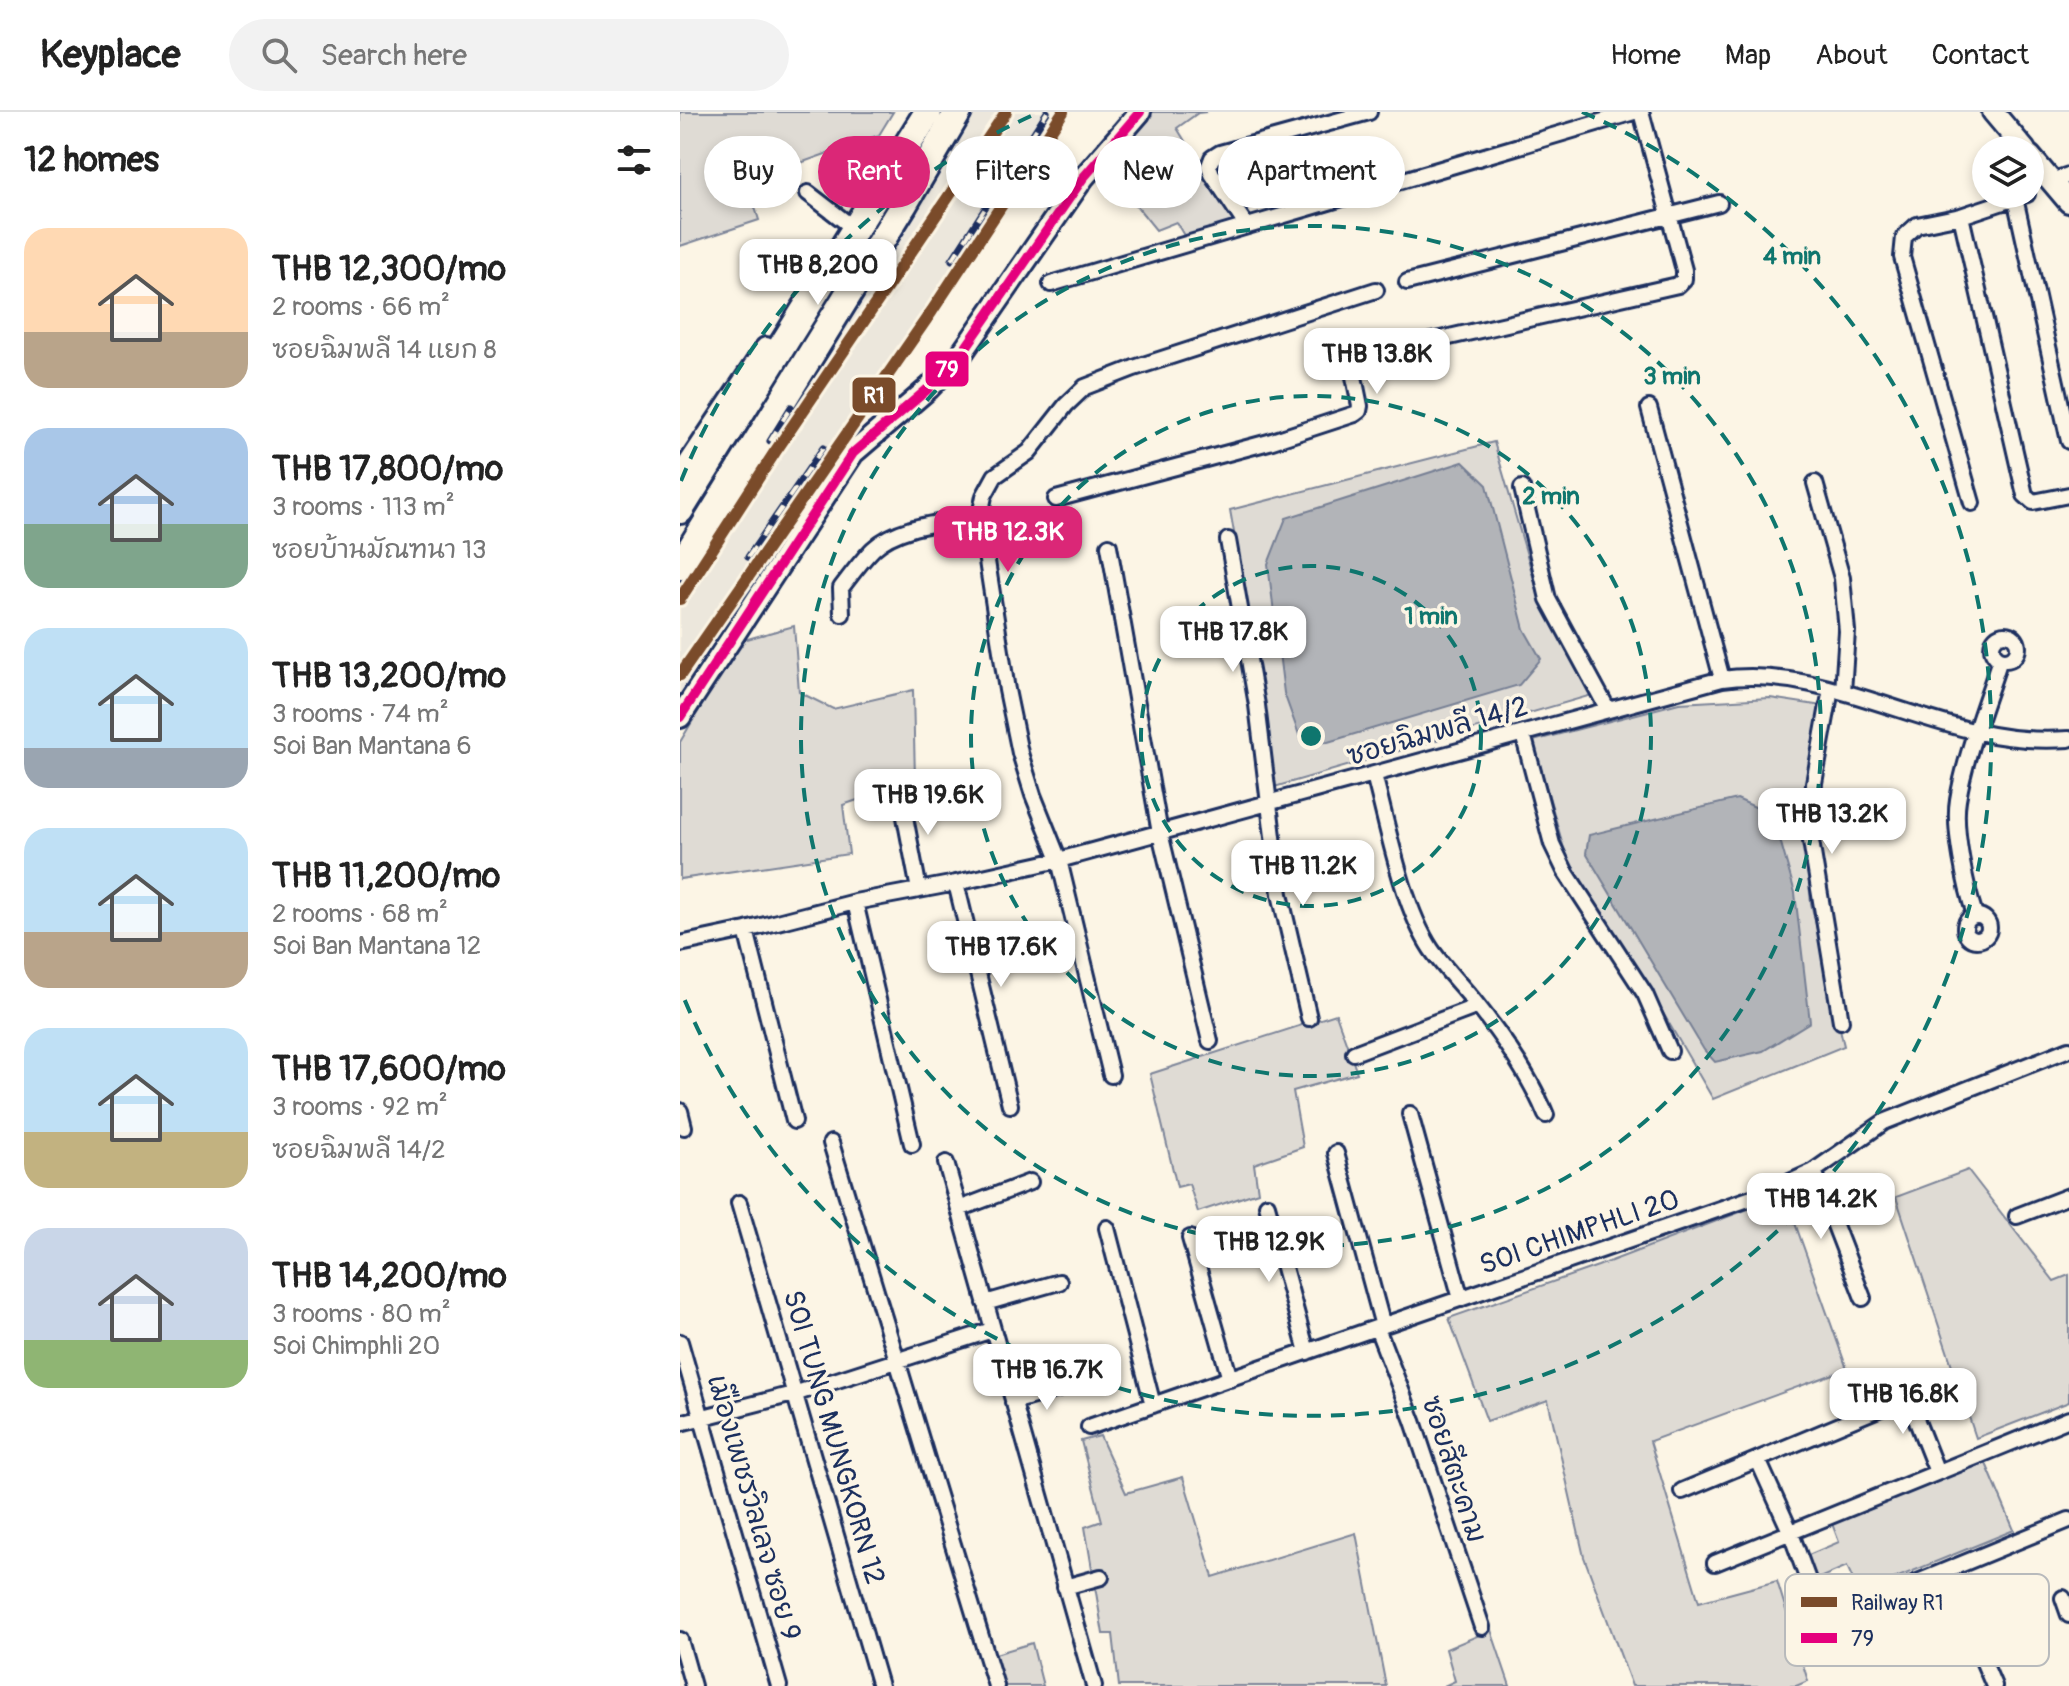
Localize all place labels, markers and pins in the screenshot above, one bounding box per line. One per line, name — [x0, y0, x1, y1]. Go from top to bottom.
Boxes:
pin: THB 8,200 — [726, 239, 910, 307]
pin: THB 13.8K — [1285, 328, 1469, 396]
pin: THB 12.3K — [916, 506, 1100, 574]
pin: THB 17.8K — [1141, 606, 1325, 674]
centre of rings — [1297, 722, 1325, 750]
pin: THB 19.6K — [836, 769, 1020, 837]
pin: THB 13.2K — [1740, 788, 1924, 856]
pin: THB 11.2K — [1211, 840, 1395, 908]
pin: THB 17.6K — [909, 921, 1093, 989]
pin: THB 14.2K — [1729, 1173, 1913, 1241]
pin: THB 12.9K — [1177, 1216, 1361, 1284]
pin: THB 16.7K — [955, 1344, 1139, 1412]
pin: THB 16.8K — [1811, 1368, 1995, 1436]

